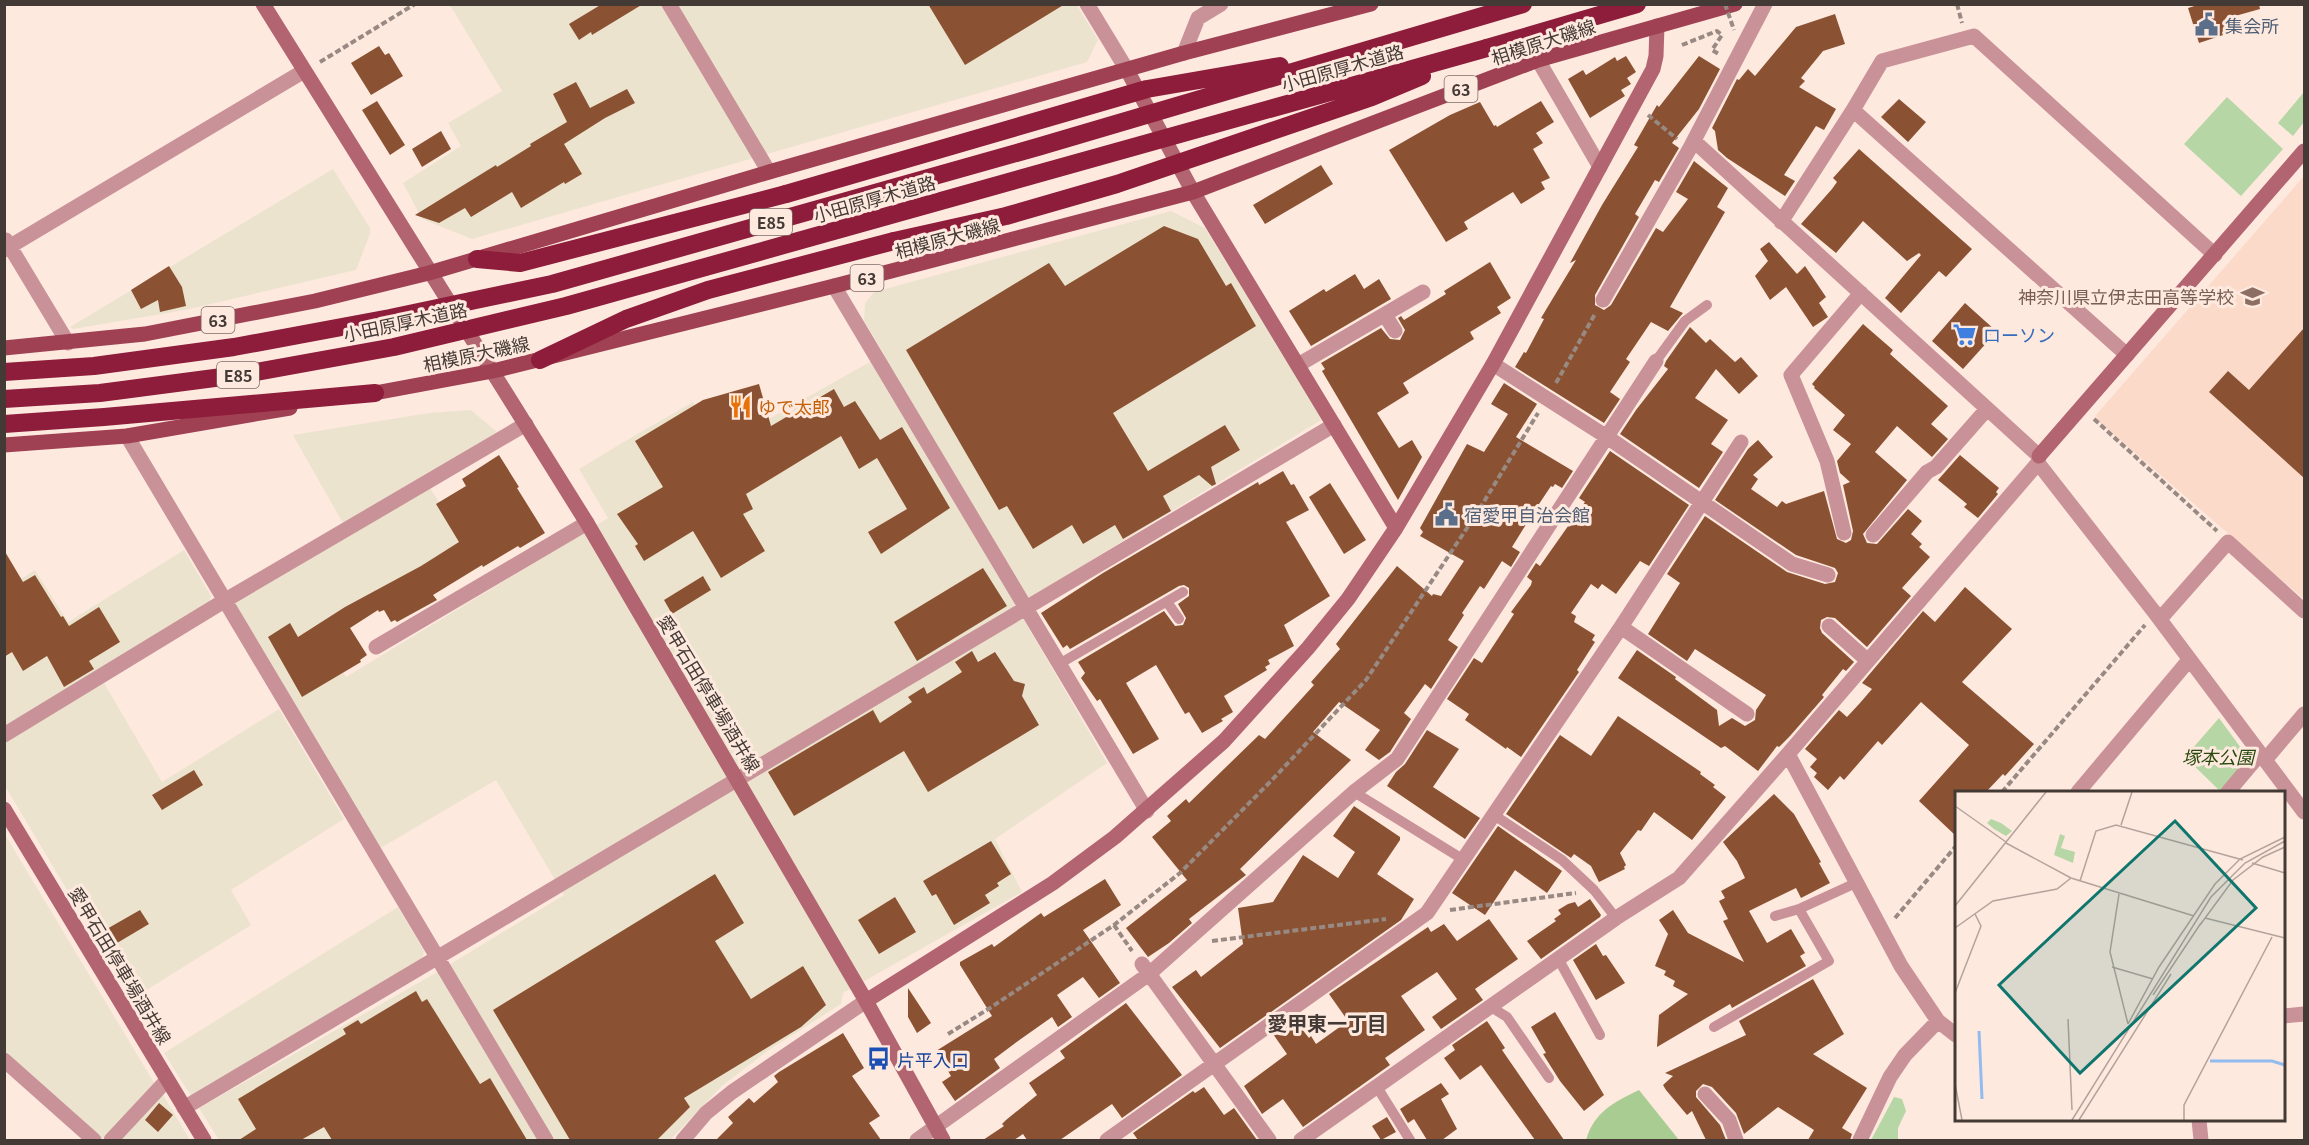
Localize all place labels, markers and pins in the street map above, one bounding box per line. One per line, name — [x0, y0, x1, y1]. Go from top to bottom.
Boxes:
public building icon: 集会所 — [2194, 12, 2220, 38]
place label: 集会所 — [2225, 12, 2279, 38]
place label: 神奈川県立伊志田高等学校 — [2018, 283, 2234, 309]
school or university icon: 神奈川県立伊志田高等学校 — [2239, 283, 2265, 309]
supermarket icon: ローソン — [1952, 321, 1978, 347]
place label: ローソン — [1983, 321, 2055, 347]
restaurant icon: ゆで太郎 — [727, 393, 753, 419]
place label: ゆで太郎 — [758, 393, 830, 419]
public building icon: 宿愛甲自治会館 — [1433, 501, 1459, 527]
place label: 宿愛甲自治会館 — [1464, 501, 1590, 527]
bus stop icon: 片平入口 — [866, 1046, 892, 1072]
place label: 片平入口 — [897, 1046, 969, 1072]

